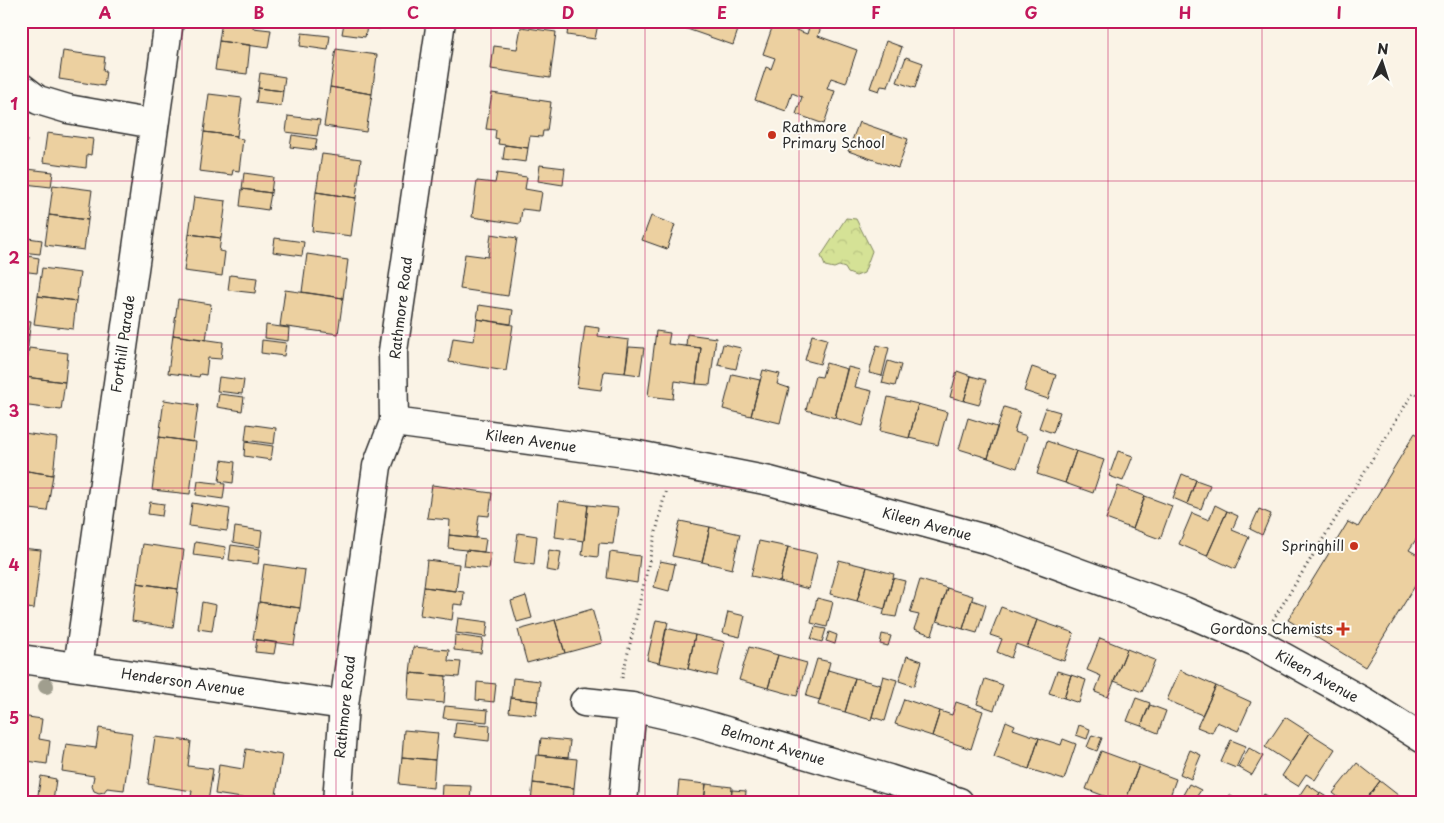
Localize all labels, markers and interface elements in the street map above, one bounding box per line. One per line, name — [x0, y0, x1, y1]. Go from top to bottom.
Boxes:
text: A — [99, 0, 112, 24]
text: B — [254, 0, 265, 24]
text: C — [407, 0, 419, 24]
text: D — [562, 0, 574, 24]
text: E — [717, 0, 727, 24]
text: F — [871, 0, 881, 24]
text: G — [1024, 0, 1038, 24]
text: H — [1179, 0, 1191, 24]
text: I — [1336, 0, 1342, 24]
north arrow — [1356, 38, 1406, 88]
text: N — [1377, 38, 1389, 59]
text: 1 — [10, 91, 18, 115]
place label: Rathmore Primary School — [782, 116, 885, 153]
marker: Rathmore Primary School — [766, 129, 778, 141]
text: 2 — [8, 245, 20, 269]
street label: Rathmore Road — [384, 255, 417, 360]
street label: Forthill Parade — [105, 294, 140, 394]
text: 3 — [9, 398, 19, 422]
street label: Kileen Avenue — [484, 424, 578, 457]
street label: Kileen Avenue — [880, 501, 975, 546]
place label: Springhill — [1281, 535, 1344, 556]
marker: Springhill — [1348, 540, 1360, 552]
text: 4 — [9, 552, 20, 576]
place label: Gordons Chemists — [1210, 618, 1333, 639]
marker: Gordons Chemists — [1337, 623, 1349, 635]
street label: Kileen Avenue — [1272, 644, 1363, 707]
street label: Rathmore Road — [329, 655, 360, 759]
street label: Henderson Avenue — [120, 662, 247, 701]
text: 5 — [9, 705, 19, 729]
street label: Belmont Avenue — [718, 719, 828, 770]

